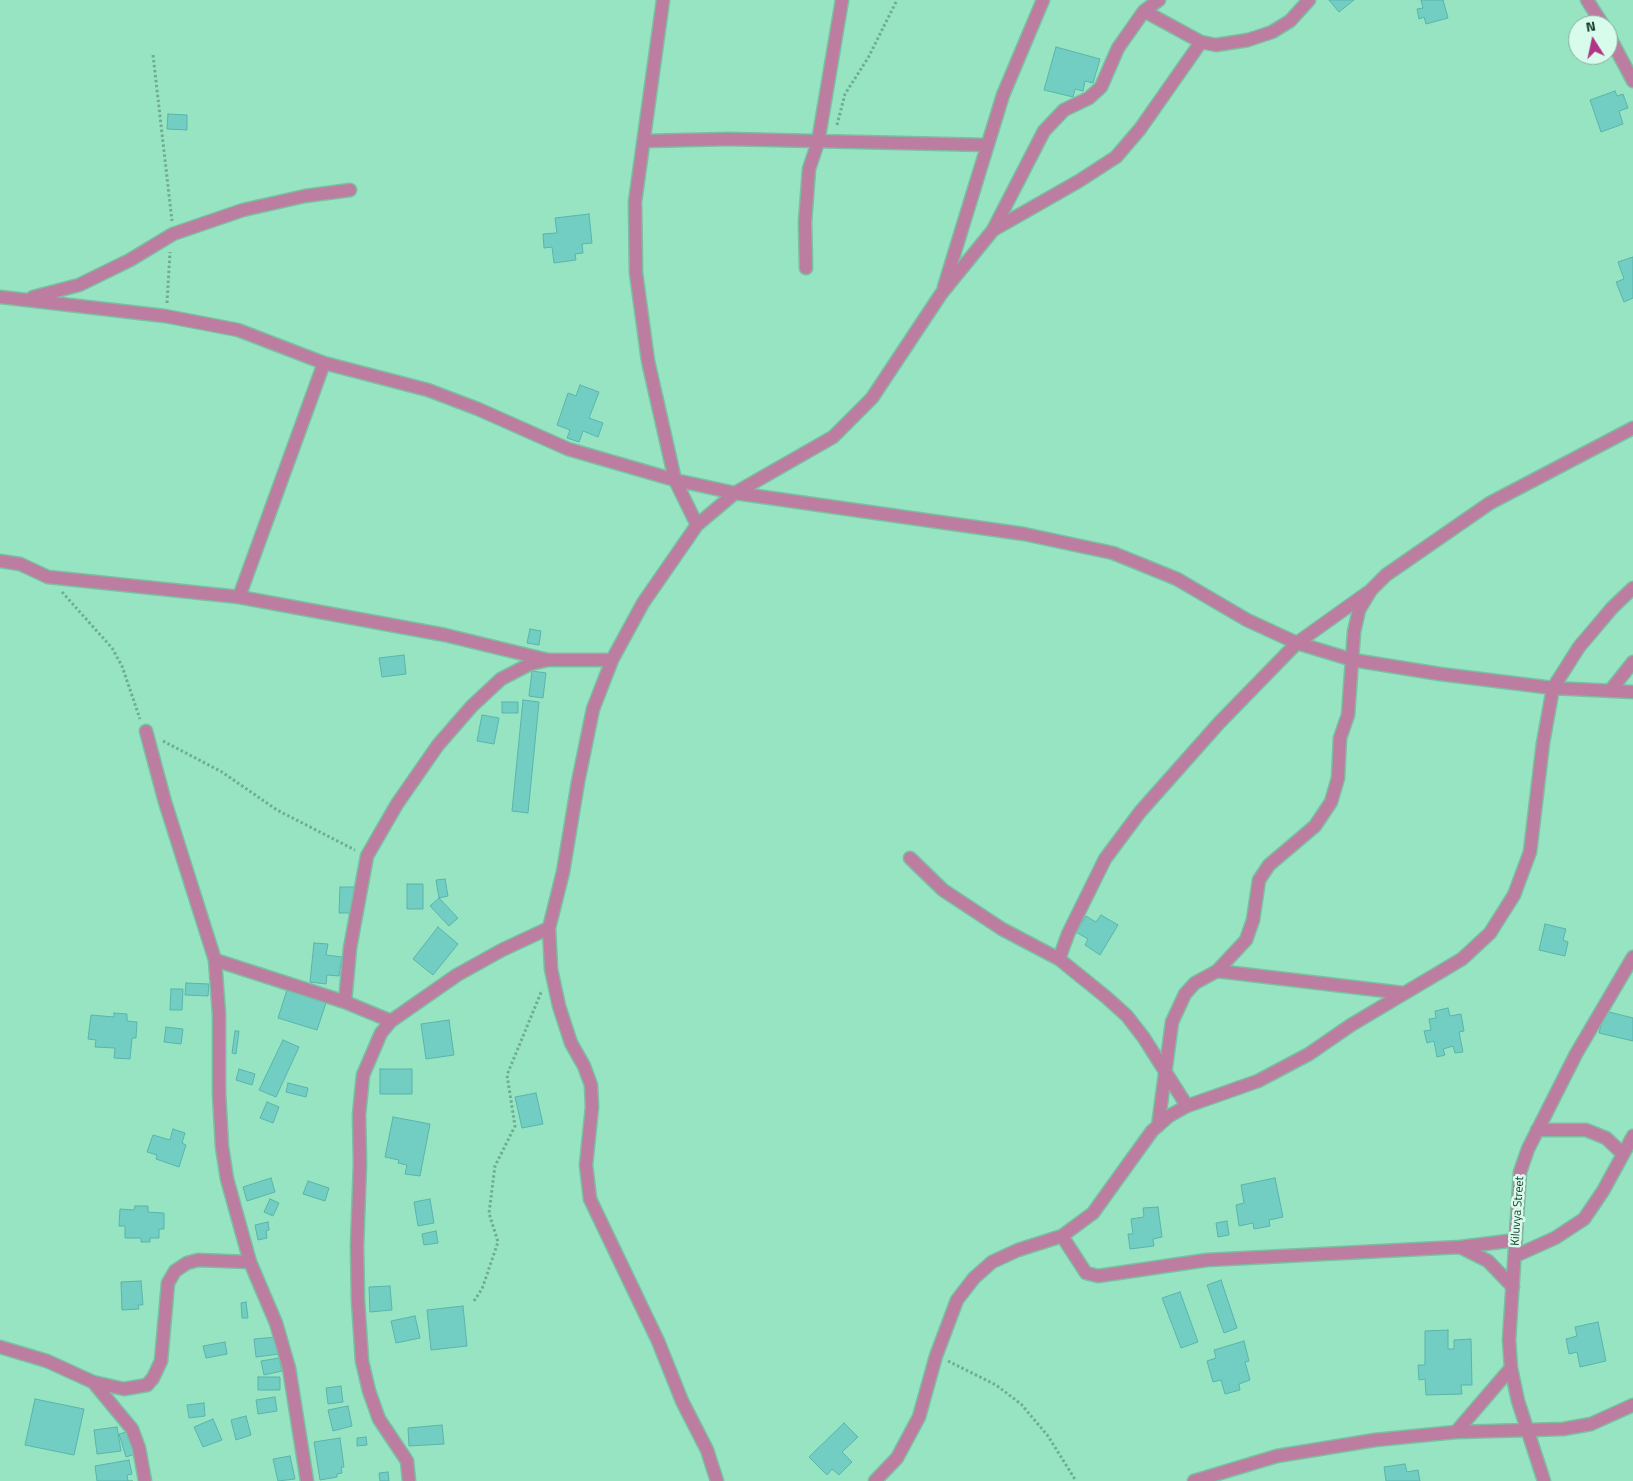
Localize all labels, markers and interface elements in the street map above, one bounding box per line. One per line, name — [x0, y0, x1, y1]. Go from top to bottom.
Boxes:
north arrow — [1568, 15, 1618, 65]
text: N — [1584, 15, 1597, 37]
street label: Kiluvya Street — [1508, 1176, 1528, 1246]

